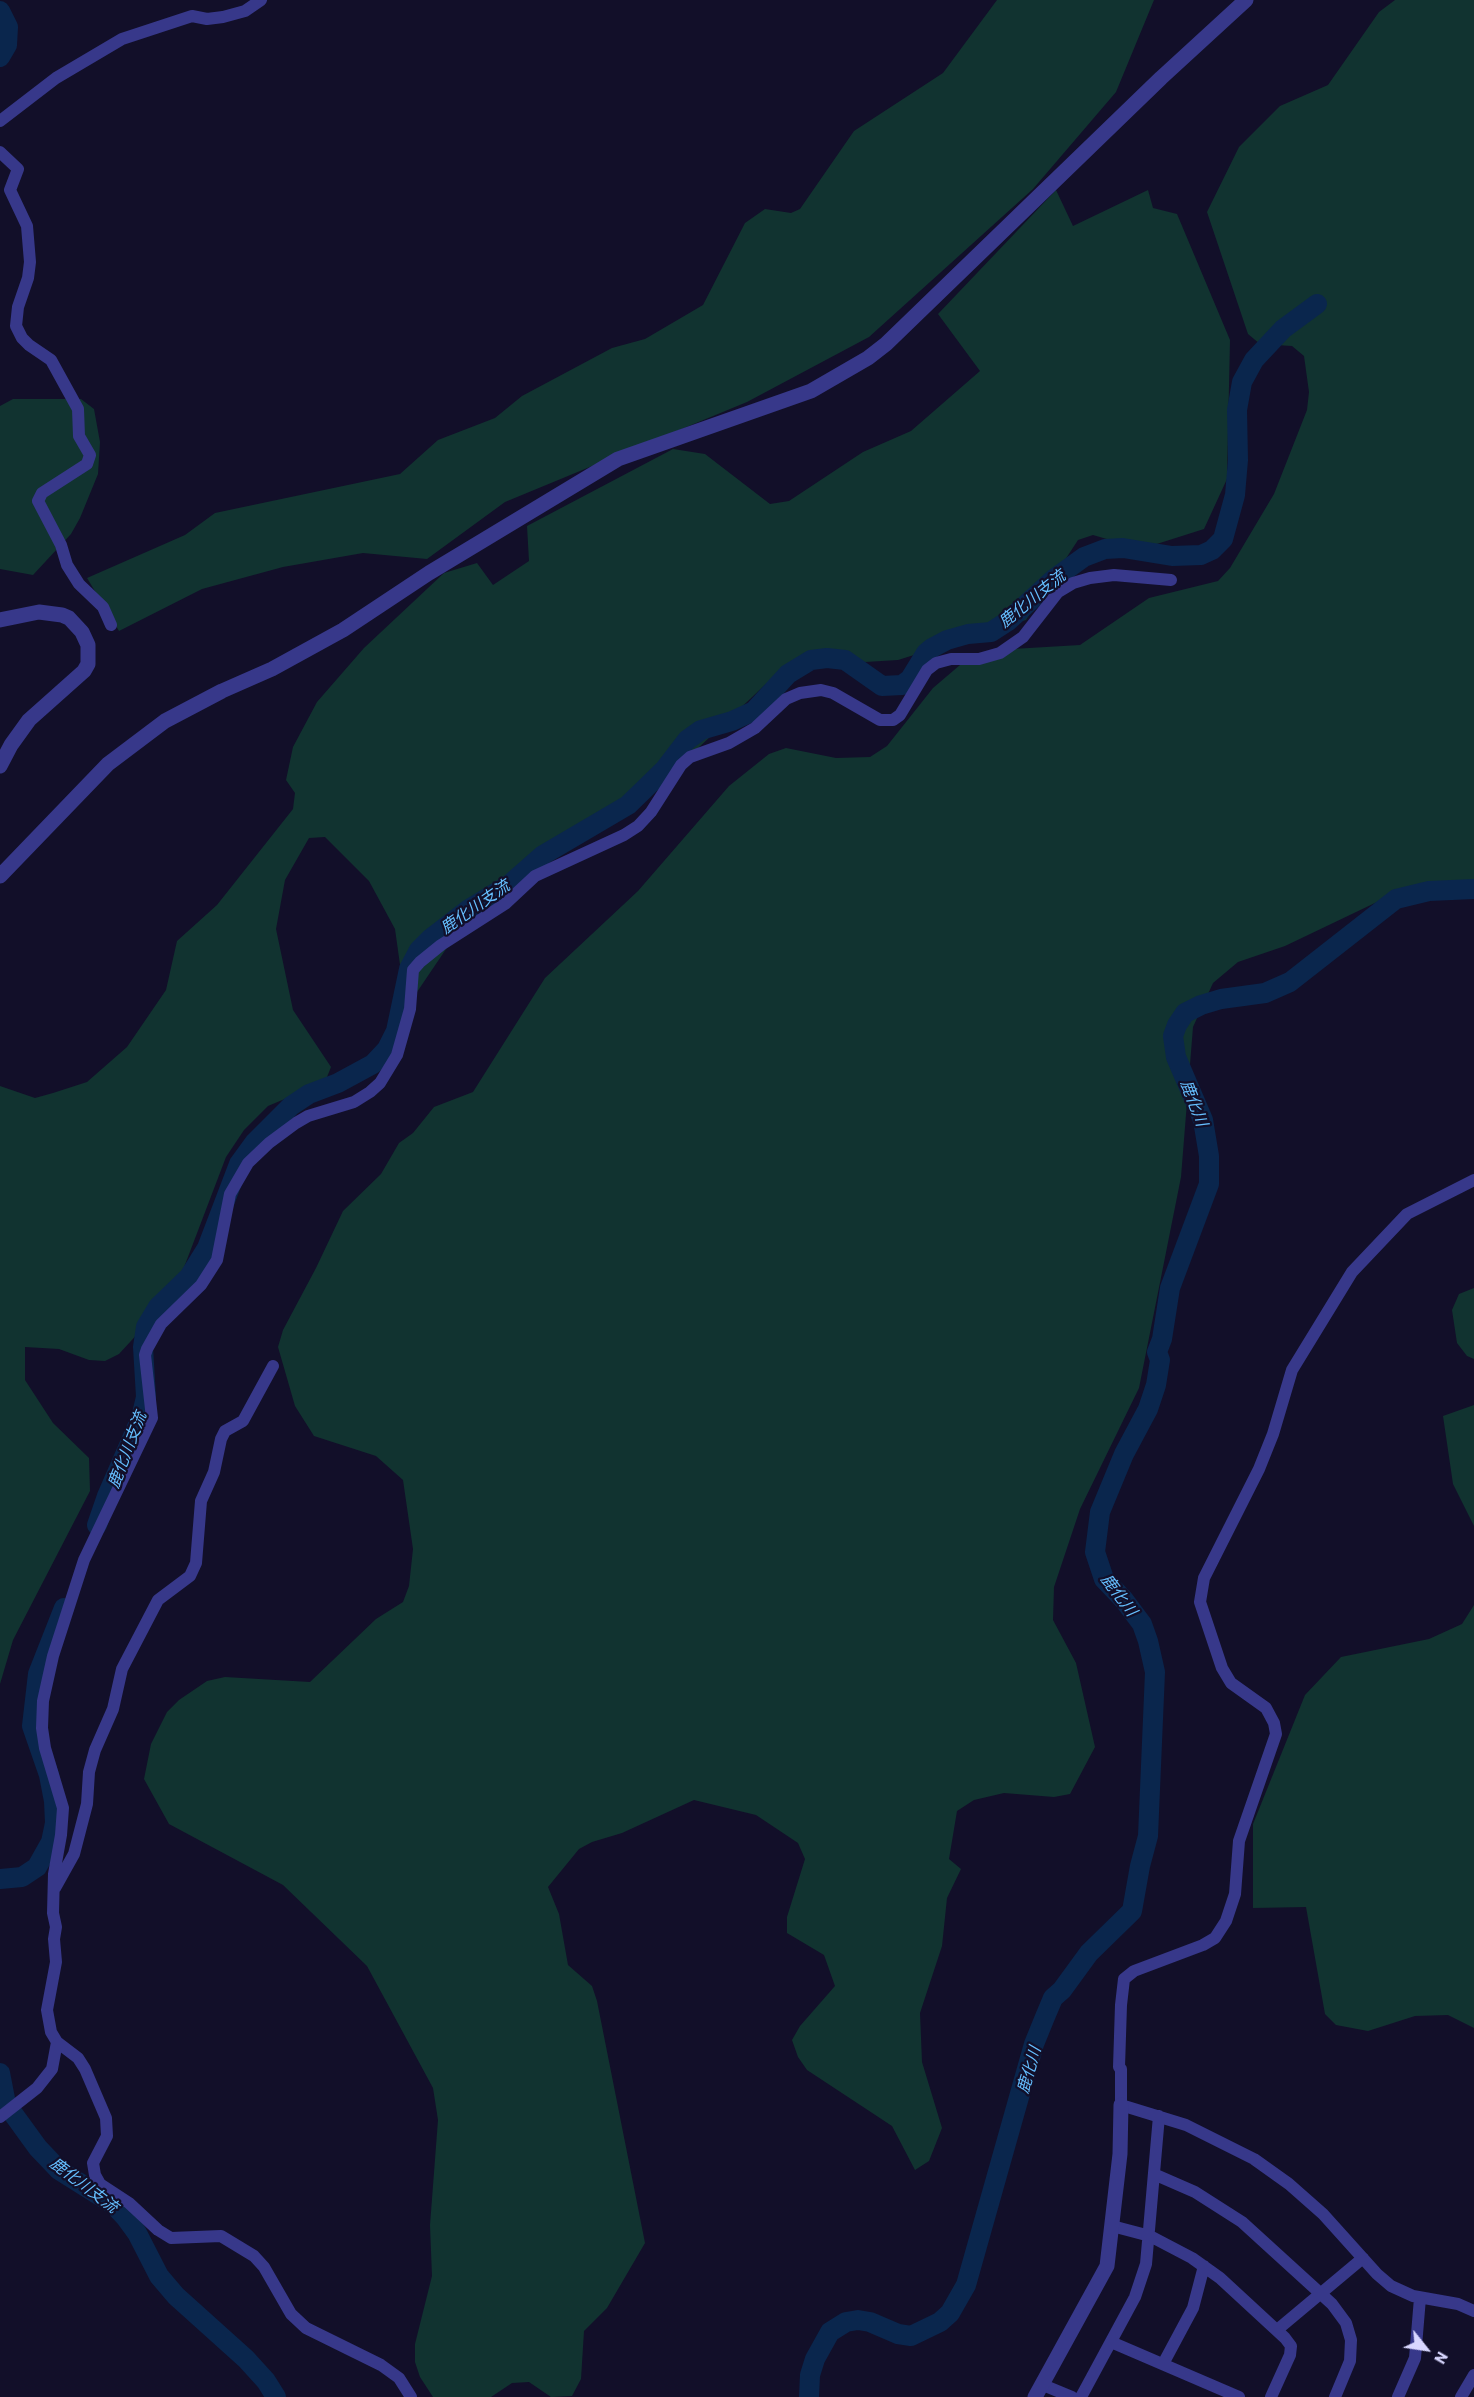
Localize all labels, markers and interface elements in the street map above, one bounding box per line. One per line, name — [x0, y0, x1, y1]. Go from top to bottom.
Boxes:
water label: 鹿化川支流 — [995, 566, 1069, 632]
water label: 鹿化川支流 — [437, 876, 513, 938]
water label: 鹿化川 — [1176, 1077, 1212, 1129]
water label: 鹿化川支流 — [104, 1409, 150, 1491]
water label: 鹿化川 — [1097, 1570, 1141, 1620]
water label: 鹿化川 — [1013, 2044, 1045, 2096]
water label: 鹿化川支流 — [46, 2153, 122, 2217]
north arrow — [1396, 2319, 1456, 2379]
text: N — [1431, 2349, 1453, 2368]

